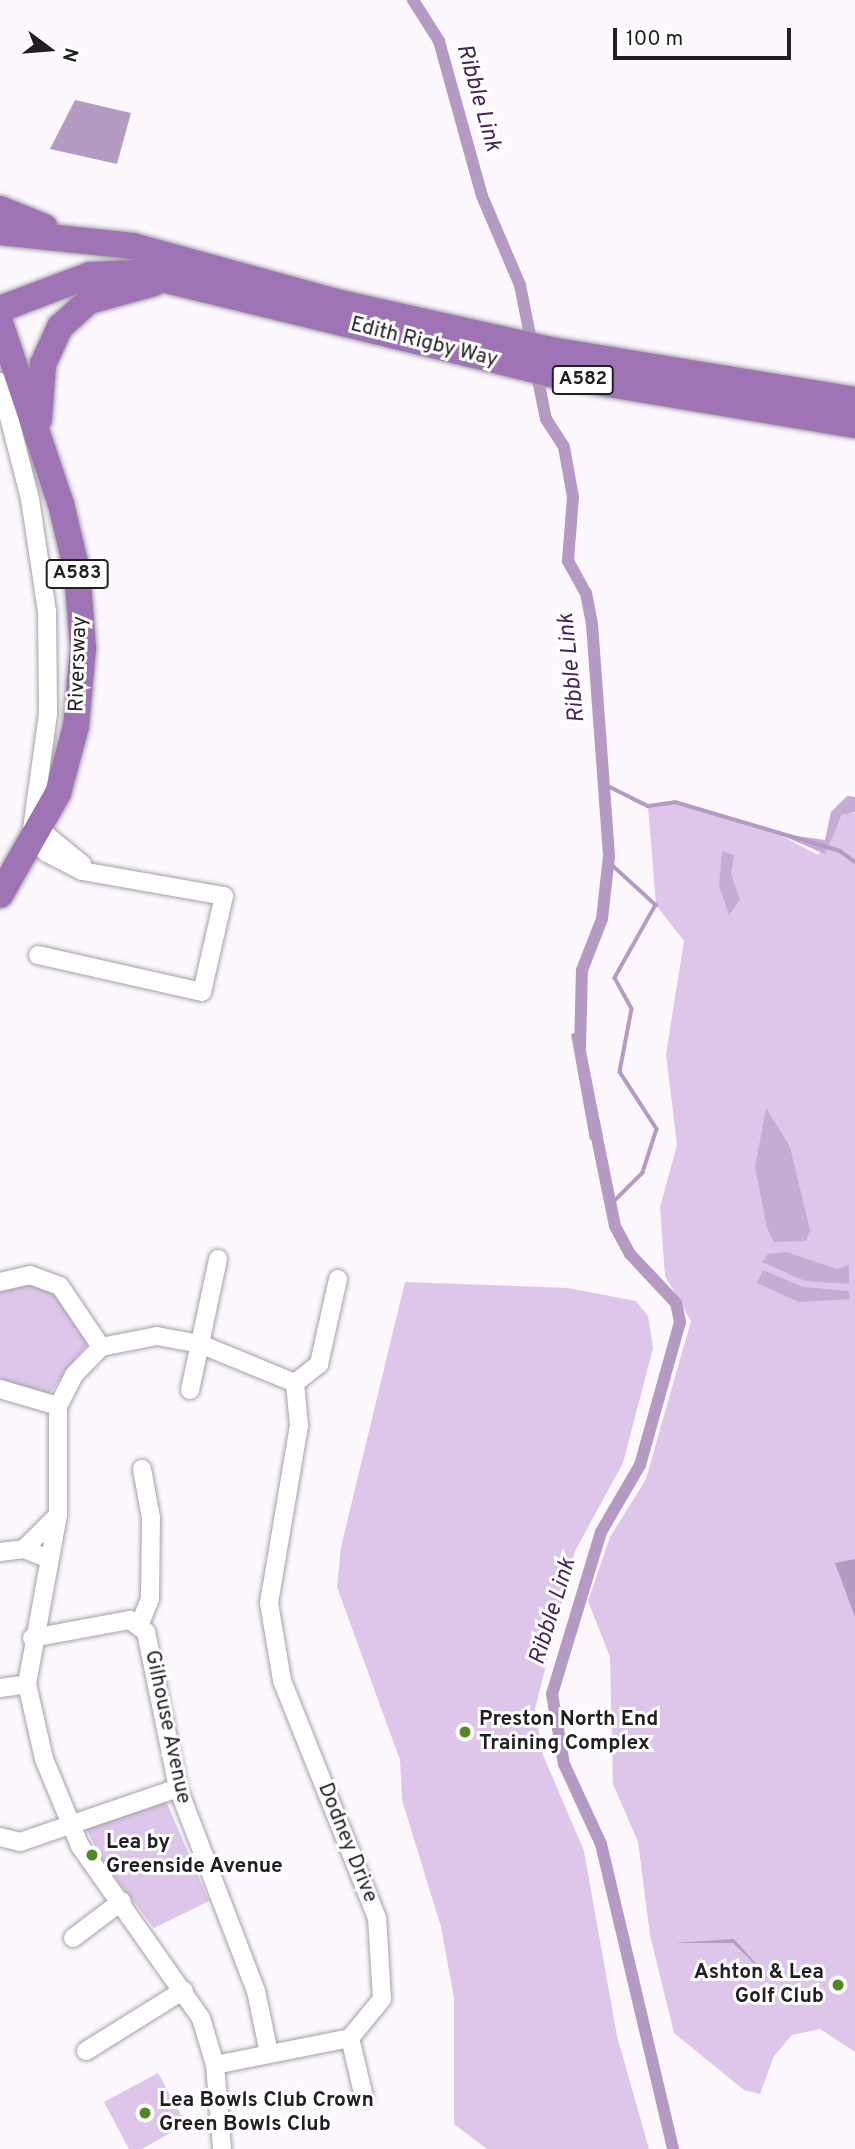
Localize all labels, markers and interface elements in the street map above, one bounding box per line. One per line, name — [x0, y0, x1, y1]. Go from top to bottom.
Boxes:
north arrow — [14, 14, 84, 84]
scale bar — [617, 14, 796, 58]
text: 100 m — [626, 26, 683, 53]
water label: Ribble Link — [449, 41, 505, 155]
text: N — [56, 45, 83, 65]
street label: Edith Rigby Way — [348, 312, 500, 374]
road number: A582 — [552, 364, 614, 396]
road number: A583 — [46, 558, 108, 590]
water label: Ribble Link — [554, 612, 592, 724]
street label: Riversway — [65, 616, 93, 712]
water label: Ribble Link — [525, 1555, 583, 1669]
street label: Gilhouse Avenue — [138, 1648, 196, 1806]
place label: Preston North End Training Complex — [479, 1707, 658, 1757]
marker: Preston North End Training Complex — [457, 1724, 473, 1740]
street label: Dodney Drive — [312, 1780, 382, 1906]
place label: Lea by Greenside Avenue — [106, 1830, 284, 1880]
marker: Lea by Greenside Avenue — [84, 1847, 100, 1863]
place label: Ashton & Lea Golf Club — [694, 1960, 824, 2010]
marker: Ashton & Lea Golf Club — [830, 1977, 846, 1993]
place label: Lea Bowls Club Crown Green Bowls Club — [159, 2088, 374, 2138]
marker: Lea Bowls Club Crown Green Bowls Club — [137, 2105, 153, 2121]

